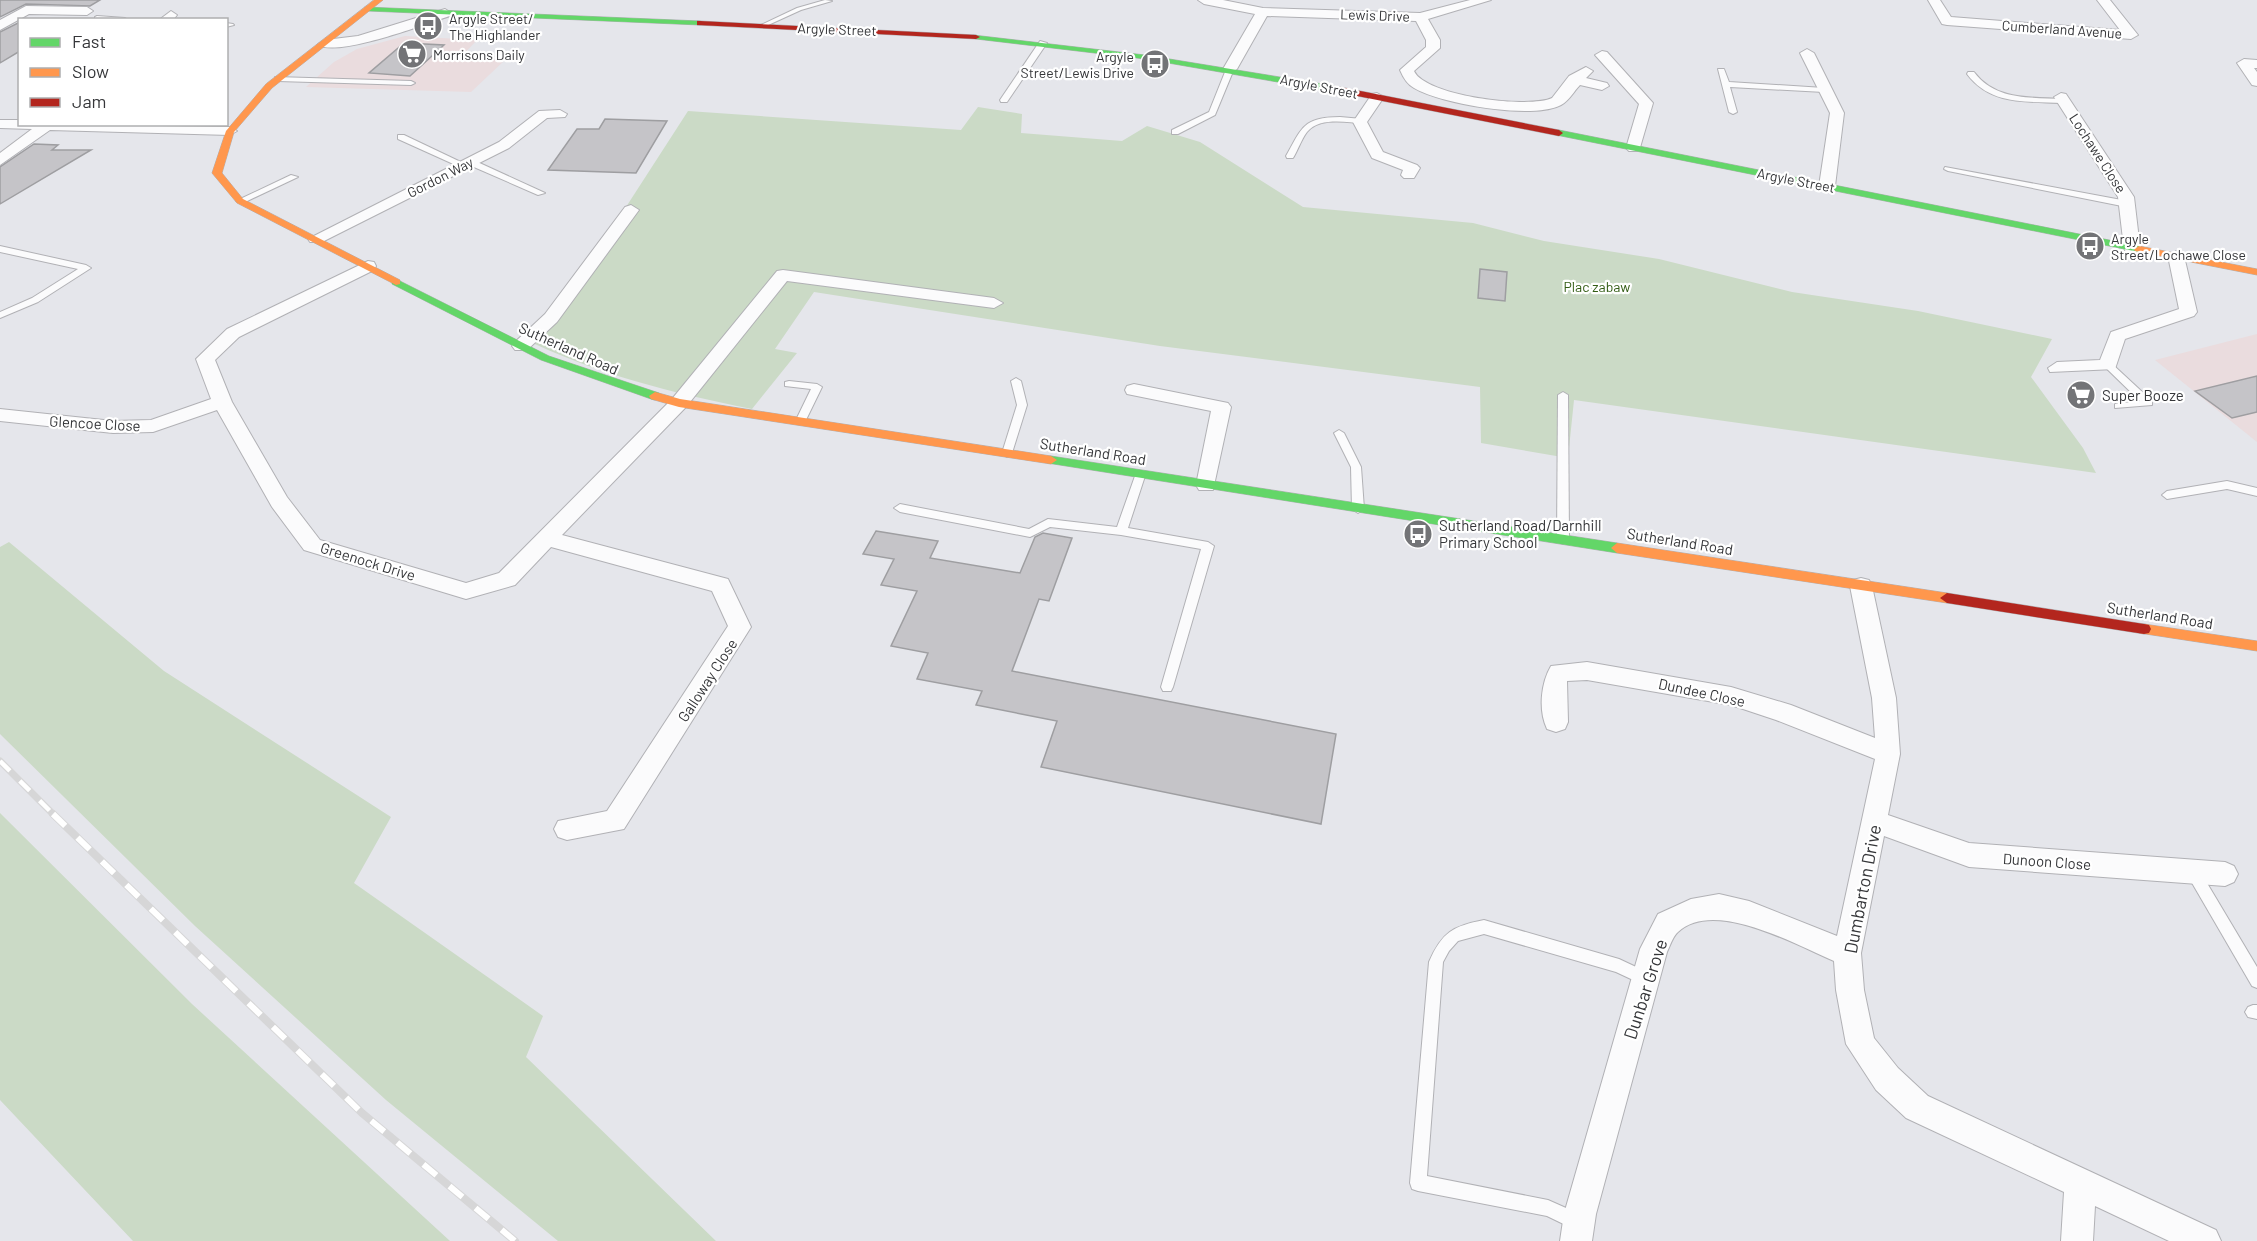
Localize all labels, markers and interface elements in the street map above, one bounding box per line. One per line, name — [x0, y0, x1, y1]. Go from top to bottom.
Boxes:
street label: Lewis Drive — [1340, 5, 1410, 25]
bus stop icon: Argyle Street/ The Highlander — [412, 10, 444, 42]
place label: Argyle Street/ The Highlander — [449, 10, 540, 43]
street label: Cumberland Avenue — [2001, 16, 2123, 42]
legend — [18, 18, 228, 126]
street label: Argyle Street — [797, 19, 877, 39]
text: Fast — [72, 30, 106, 52]
supermarket icon: Morrisons Daily — [396, 38, 428, 70]
place label: Morrisons Daily — [433, 46, 525, 63]
place label: Argyle Street/Lewis Drive — [1021, 48, 1134, 81]
bus stop icon: Argyle Street/Lewis Drive — [1139, 48, 1171, 80]
text: Slow — [72, 60, 109, 82]
street label: Argyle Street — [1279, 70, 1359, 102]
text: Jam — [72, 90, 106, 112]
street label: Lochawe Close — [2066, 110, 2130, 196]
street label: Gordon Way — [404, 153, 476, 201]
street label: Argyle Street — [1756, 164, 1836, 196]
bus stop icon: Argyle Street/Lochawe Close — [2074, 230, 2106, 262]
place label: Argyle Street/Lochawe Close — [2111, 230, 2246, 263]
park label: Plac zabaw — [1564, 278, 1630, 295]
street label: Sutherland Road — [516, 318, 622, 378]
supermarket icon: Super Booze — [2065, 379, 2097, 411]
place label: Super Booze — [2102, 386, 2184, 404]
street label: Glencoe Close — [49, 412, 141, 434]
street label: Sutherland Road — [1039, 434, 1147, 468]
place label: Sutherland Road/Darnhill Primary School — [1439, 516, 1601, 551]
bus stop icon: Sutherland Road/Darnhill Primary School — [1402, 518, 1434, 550]
street label: Sutherland Road — [1626, 524, 1734, 558]
street label: Greenock Drive — [318, 538, 418, 584]
street label: Sutherland Road — [2106, 598, 2214, 632]
street label: Galloway Close — [673, 635, 741, 725]
street label: Dundee Close — [1657, 674, 1747, 710]
street label: Dumbarton Drive — [1839, 823, 1885, 955]
street label: Dunoon Close — [2002, 849, 2092, 873]
street label: Dunbar Grove — [1618, 936, 1672, 1042]

